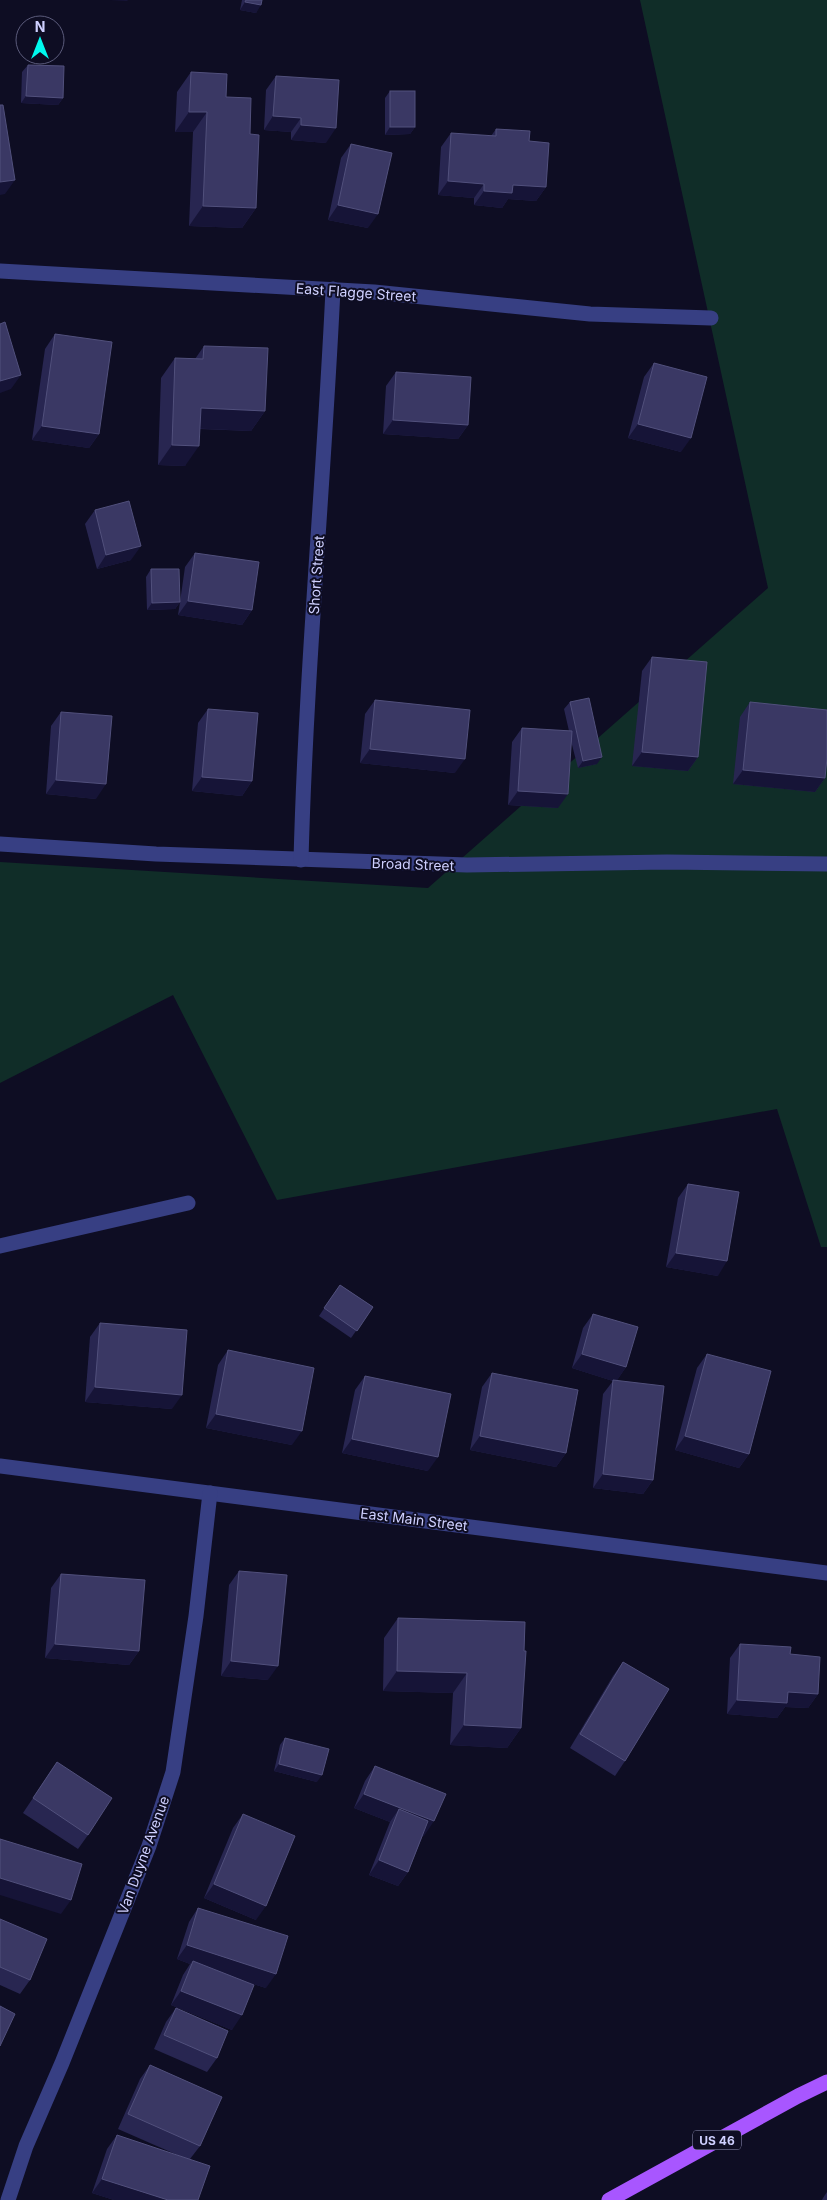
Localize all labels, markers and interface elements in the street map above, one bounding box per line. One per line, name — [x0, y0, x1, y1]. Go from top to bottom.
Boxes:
north arrow — [15, 15, 65, 65]
text: N — [35, 18, 45, 35]
street label: East Flagge Street — [295, 279, 417, 305]
street label: Short Street — [305, 535, 327, 615]
street label: Broad Street — [371, 854, 455, 874]
street label: East Main Street — [359, 1504, 469, 1534]
street label: Van Duyne Avenue — [114, 1793, 172, 1917]
road number: US 46 — [693, 2130, 741, 2150]

